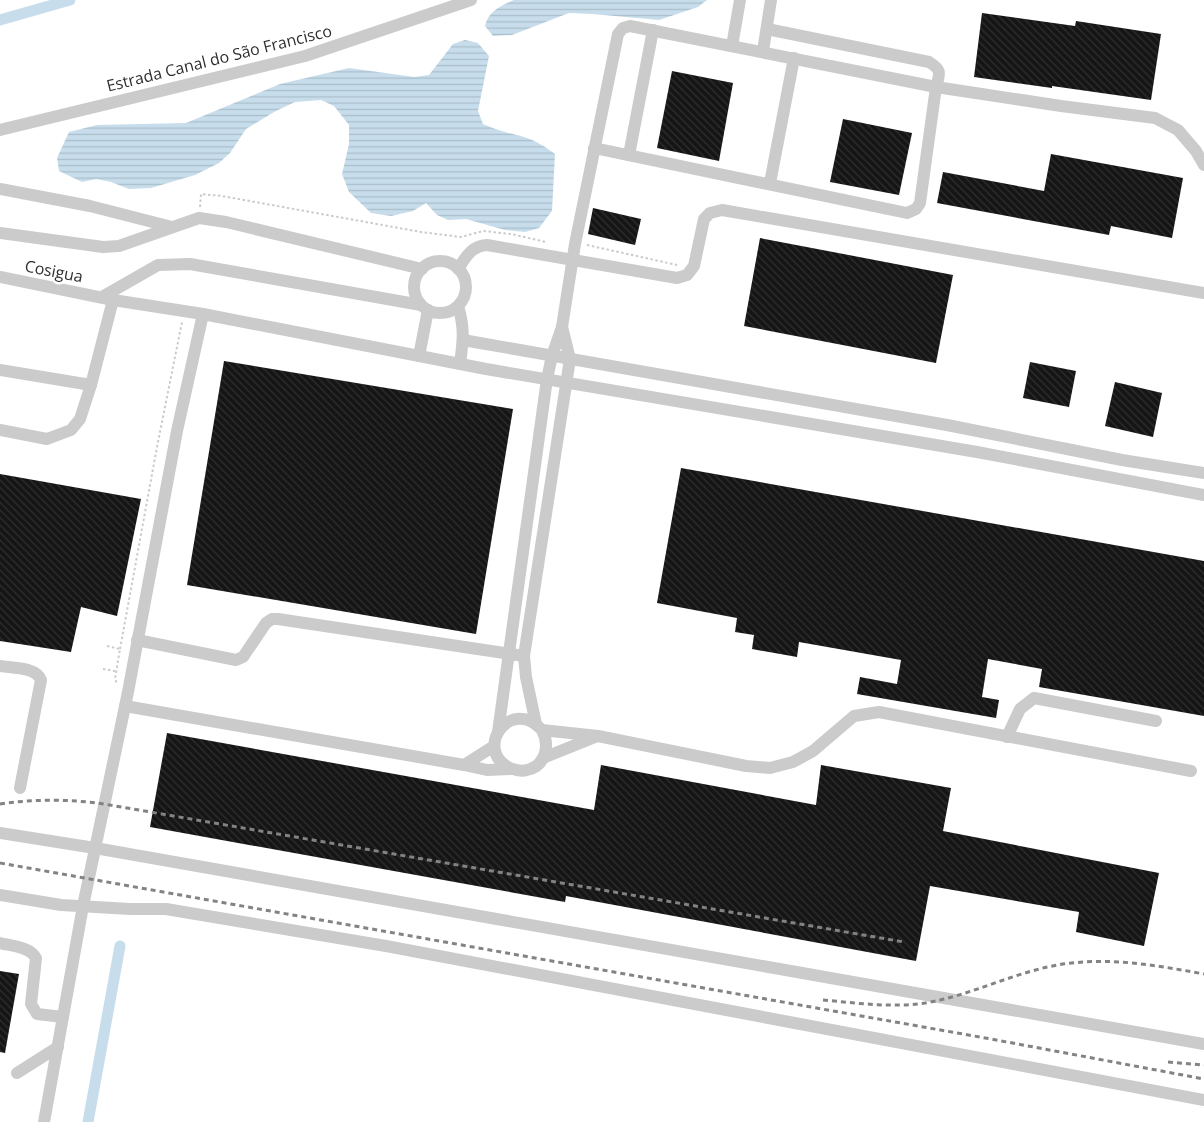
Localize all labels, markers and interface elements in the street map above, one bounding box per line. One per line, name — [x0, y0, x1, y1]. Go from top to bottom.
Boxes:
street label: Estrada Canal do São Francisco — [104, 19, 334, 97]
street label: Cosigua — [23, 255, 85, 287]

